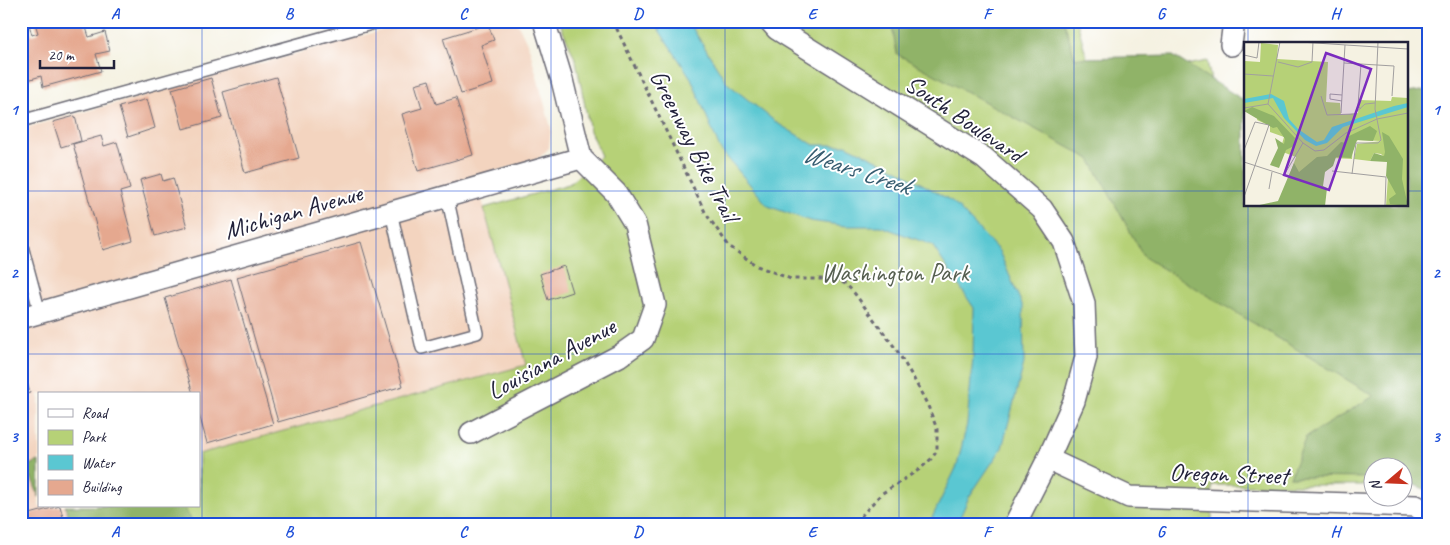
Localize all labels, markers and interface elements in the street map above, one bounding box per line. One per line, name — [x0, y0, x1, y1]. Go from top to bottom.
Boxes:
text: A — [111, 4, 121, 24]
text: B — [285, 4, 295, 24]
text: C — [459, 4, 469, 24]
text: D — [633, 4, 644, 24]
text: E — [808, 4, 819, 24]
text: F — [983, 4, 994, 24]
text: G — [1157, 4, 1167, 24]
text: H — [1330, 4, 1342, 24]
scale bar — [40, 38, 114, 70]
inset map — [1244, 42, 1408, 206]
text: 20 m — [48, 46, 75, 65]
street label: Greenway Bike Trail — [642, 64, 748, 231]
street label: South Boulevard — [899, 67, 1032, 172]
text: 1 — [10, 100, 19, 120]
text: 1 — [1432, 100, 1441, 120]
water label: Wears Creek — [799, 137, 919, 204]
street label: Michigan Avenue — [221, 177, 368, 247]
park label: Washington Park — [821, 257, 971, 289]
text: 2 — [10, 263, 19, 283]
text: 2 — [1432, 263, 1441, 283]
street label: Louisiana Avenue — [482, 310, 623, 407]
legend — [38, 392, 200, 508]
text: Road — [82, 404, 109, 423]
text: 3 — [10, 427, 19, 447]
text: 3 — [1432, 427, 1441, 447]
text: Park — [82, 428, 107, 447]
text: Water — [82, 454, 116, 473]
street label: Oregon Street — [1169, 456, 1293, 492]
north arrow — [1362, 458, 1412, 508]
text: N — [1366, 477, 1386, 493]
text: Building — [82, 478, 122, 497]
text: A — [111, 522, 121, 542]
text: B — [285, 522, 295, 542]
text: C — [459, 522, 469, 542]
text: D — [633, 522, 644, 542]
text: E — [808, 522, 819, 542]
text: F — [983, 522, 994, 542]
text: G — [1157, 522, 1167, 542]
text: H — [1330, 522, 1342, 542]

